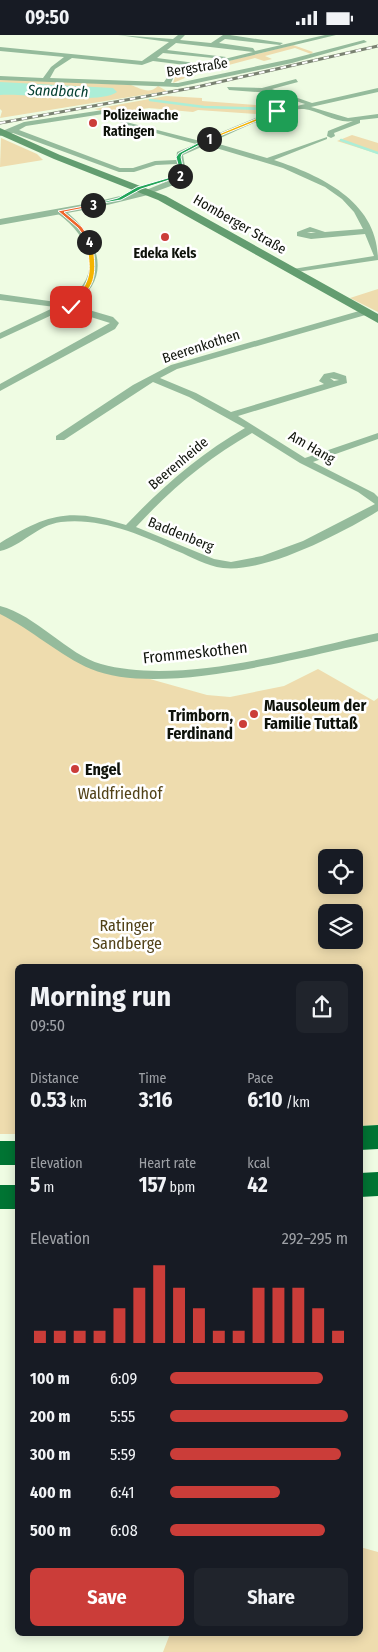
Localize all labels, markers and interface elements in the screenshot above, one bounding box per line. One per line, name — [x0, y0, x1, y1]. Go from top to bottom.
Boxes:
text: 09:50 — [25, 6, 69, 29]
street label: Bergstraße — [165, 54, 229, 81]
water label: Sandbach — [26, 81, 89, 101]
pin — [256, 90, 298, 132]
icon: arrive — [263, 97, 291, 125]
place label: Polizeiwache Ratingen — [103, 107, 178, 140]
marker: Polizeiwache Ratingen — [87, 117, 99, 129]
pin: 1 — [196, 127, 222, 151]
text: 1 — [207, 131, 212, 148]
pin: 2 — [168, 163, 192, 189]
text: 2 — [177, 168, 184, 185]
street label: Homberger Straße — [190, 191, 289, 258]
pin: 3 — [80, 193, 106, 217]
text: 3 — [90, 197, 97, 214]
pin: 4 — [76, 229, 102, 255]
marker: Edeka Kels — [159, 231, 171, 243]
text: 4 — [86, 234, 93, 251]
place label: Edeka Kels — [134, 245, 196, 262]
pin — [50, 286, 92, 328]
icon: check — [57, 293, 85, 321]
street label: Beerenkothen — [160, 326, 242, 367]
street label: Am Hang — [286, 427, 338, 468]
street label: Beerenheide — [145, 434, 212, 493]
street label: Baddenberg — [145, 514, 217, 556]
street label: Frommeskothen — [142, 638, 248, 667]
place label: Mausoleum der Familie Tuttaß — [264, 696, 366, 733]
place label: Trimborn, Ferdinand — [167, 706, 233, 743]
marker: Mausoleum der Familie Tuttaß — [248, 708, 260, 720]
marker: Trimborn, Ferdinand — [237, 718, 249, 730]
place label: Engel — [85, 760, 122, 779]
marker: Engel — [69, 763, 81, 775]
park label: Waldfriedhof — [78, 784, 163, 803]
map controls — [318, 849, 363, 949]
button: locate — [318, 849, 363, 894]
button: layers — [318, 904, 363, 949]
park label: Ratinger Sandberge — [92, 916, 162, 953]
text: Morning run — [30, 980, 171, 1013]
button: share — [296, 981, 348, 1033]
text: 09:50 — [30, 1016, 65, 1035]
text: Distance — [30, 1070, 79, 1087]
text: Time — [139, 1070, 166, 1087]
text: Pace — [247, 1070, 273, 1087]
text: 0.53 — [30, 1087, 67, 1113]
text: 3:16 — [139, 1087, 173, 1113]
text: 6:10 — [247, 1087, 283, 1113]
text: km — [67, 1094, 87, 1111]
text: /km — [283, 1094, 310, 1111]
text: Elevation — [30, 1155, 83, 1172]
text: Heart rate — [139, 1155, 196, 1172]
text: kcal — [247, 1155, 270, 1172]
text: 5 — [30, 1172, 40, 1198]
text: 157 — [139, 1172, 166, 1198]
text: 42 — [247, 1172, 268, 1198]
text: m — [40, 1179, 54, 1196]
text: bpm — [166, 1179, 195, 1196]
text: Elevation — [30, 1229, 90, 1248]
text: 292–295 m — [282, 1229, 348, 1248]
text: 100 m — [30, 1369, 70, 1388]
text: 6:09 — [110, 1369, 137, 1388]
text: 200 m — [30, 1407, 70, 1426]
text: 5:55 — [110, 1407, 135, 1426]
text: 300 m — [30, 1445, 71, 1464]
text: 5:59 — [110, 1445, 136, 1464]
text: 400 m — [30, 1483, 71, 1502]
text: 6:41 — [110, 1483, 134, 1502]
text: 500 m — [30, 1521, 71, 1540]
text: 6:08 — [110, 1521, 138, 1540]
button: Save — [30, 1568, 184, 1626]
button: Share — [194, 1568, 348, 1626]

